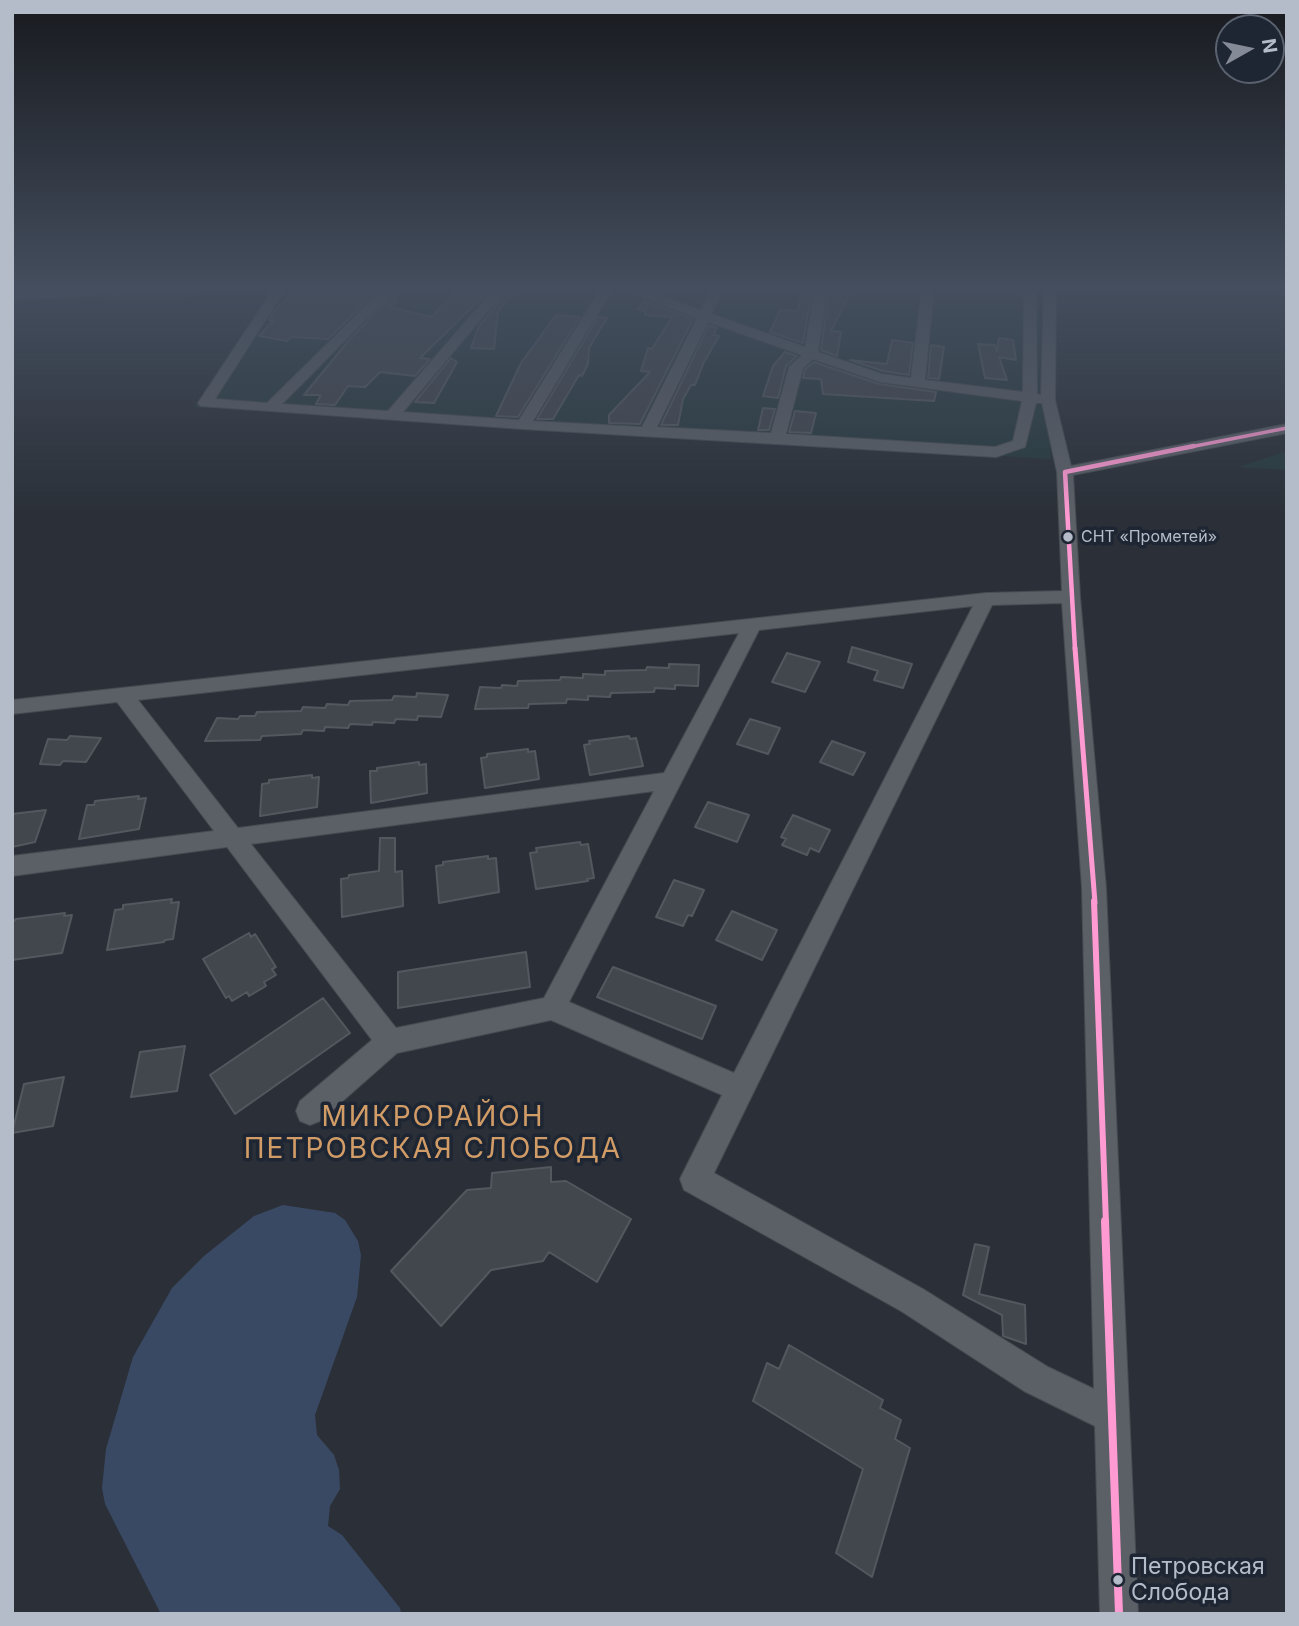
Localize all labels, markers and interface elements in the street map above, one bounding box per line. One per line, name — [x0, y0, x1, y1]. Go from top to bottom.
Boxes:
north arrow — [1215, 14, 1285, 84]
text: N — [1257, 37, 1282, 55]
place label: СНТ «Прометей» — [1081, 527, 1217, 547]
marker: СНТ «Прометей» — [1061, 530, 1075, 544]
district label: МИКРОРАЙОН ПЕТРОВСКАЯ СЛОБОДА — [246, 1101, 620, 1167]
place label: Петровская Слобода — [1131, 1553, 1265, 1607]
marker: Петровская Слобода — [1111, 1573, 1125, 1587]

